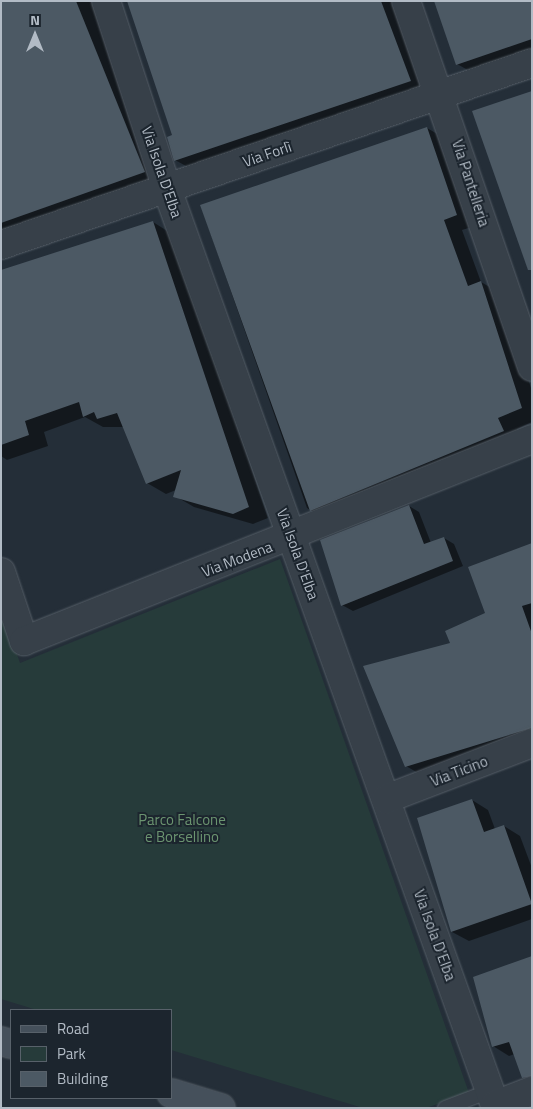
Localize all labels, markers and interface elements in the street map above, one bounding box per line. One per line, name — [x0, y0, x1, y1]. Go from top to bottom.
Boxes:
text: N — [30, 9, 40, 30]
north arrow — [10, 10, 60, 60]
street label: Via Isola D'Elba — [138, 124, 186, 220]
street label: Via Forlì — [240, 137, 294, 171]
street label: Via Pantelleria — [448, 137, 494, 229]
street label: Via Isola D'Elba — [273, 506, 323, 602]
street label: Via Modena — [199, 537, 275, 581]
street label: Via Ticino — [428, 752, 490, 790]
park label: Parco Falcone e Borsellino — [138, 810, 226, 845]
street label: Via Isola D'Elba — [410, 887, 460, 983]
legend — [10, 1009, 172, 1099]
text: Road — [57, 1017, 89, 1040]
text: Park — [57, 1042, 86, 1065]
text: Building — [57, 1067, 108, 1090]

